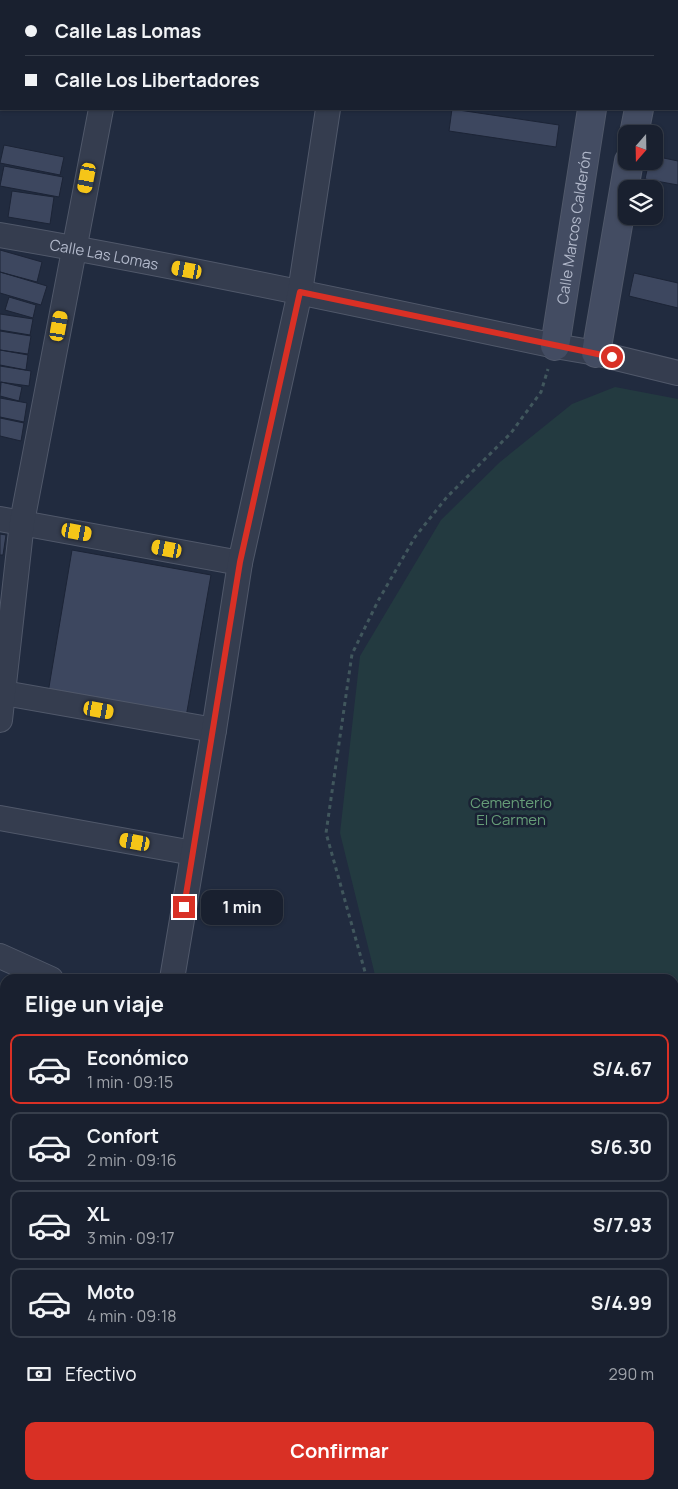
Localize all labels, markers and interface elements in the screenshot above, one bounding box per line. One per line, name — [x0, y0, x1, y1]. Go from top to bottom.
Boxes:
text: Calle Las Lomas — [55, 18, 201, 44]
text: Calle Los Libertadores — [55, 67, 260, 93]
north arrow — [618, 125, 662, 170]
map controls — [618, 125, 663, 225]
street label: Calle Marcos Calderón — [551, 149, 596, 306]
car — [76, 162, 97, 194]
button: layers — [618, 180, 663, 225]
street label: Calle Las Lomas — [48, 233, 161, 274]
car — [170, 260, 203, 280]
car — [49, 310, 68, 342]
route start — [601, 346, 623, 368]
car — [60, 522, 93, 542]
car — [150, 539, 183, 559]
car — [82, 700, 115, 720]
park label: Cementerio El Carmen — [470, 792, 552, 830]
car — [118, 832, 151, 852]
callout: 1 min — [202, 890, 284, 924]
route end — [173, 896, 195, 918]
text: 1 min — [222, 896, 262, 918]
text: Elige un viaje — [25, 989, 164, 1019]
text: Económico — [87, 1045, 189, 1071]
icon: car — [27, 1047, 72, 1092]
text: S/4.67 — [592, 1056, 652, 1082]
text: 1 min · 09:15 — [87, 1071, 173, 1093]
text: Confort — [87, 1123, 159, 1149]
icon: car — [27, 1125, 72, 1170]
text: S/6.30 — [590, 1134, 652, 1160]
text: 2 min · 09:16 — [87, 1149, 177, 1171]
text: XL — [87, 1201, 110, 1227]
icon: car — [27, 1203, 72, 1248]
text: S/7.93 — [593, 1212, 652, 1238]
text: 3 min · 09:17 — [87, 1227, 175, 1249]
text: Moto — [87, 1279, 134, 1305]
icon: car — [27, 1281, 72, 1326]
text: S/4.99 — [591, 1290, 652, 1316]
text: 4 min · 09:18 — [87, 1305, 176, 1327]
icon: cash — [25, 1360, 53, 1388]
text: Efectivo — [65, 1361, 136, 1387]
text: 290 m — [608, 1363, 654, 1385]
button: Confirmar — [25, 1422, 654, 1480]

